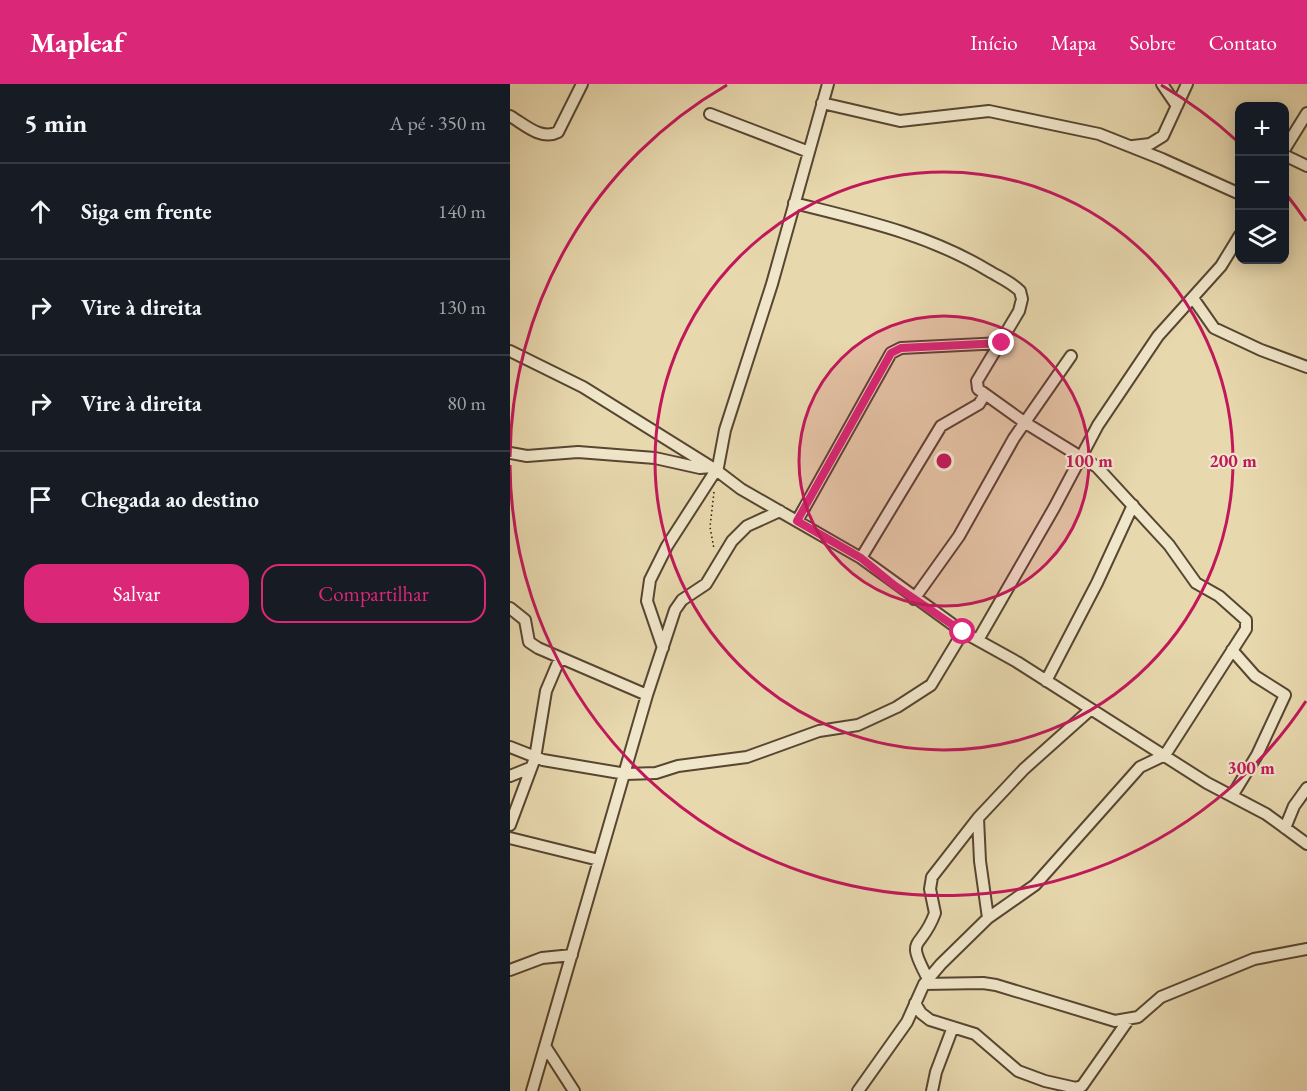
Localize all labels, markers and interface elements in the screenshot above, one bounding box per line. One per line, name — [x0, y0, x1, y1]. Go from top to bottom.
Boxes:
text: Mapleaf — [30, 24, 124, 60]
text: Início — [970, 29, 1018, 56]
text: Mapa — [1051, 29, 1096, 56]
text: Sobre — [1129, 29, 1176, 56]
text: Contato — [1209, 29, 1277, 56]
map controls — [1235, 102, 1289, 264]
button: + — [1235, 102, 1289, 156]
text: 5 min — [24, 106, 87, 140]
text: A pé · 350 m — [390, 110, 486, 136]
button: − — [1235, 156, 1289, 210]
icon: ahead — [24, 195, 57, 228]
text: Siga em frente — [81, 197, 212, 226]
text: 140 m — [438, 198, 486, 224]
button: layers — [1235, 210, 1289, 264]
icon: right — [24, 291, 57, 324]
text: Vire à direita — [81, 293, 202, 322]
text: 130 m — [438, 294, 486, 320]
route end — [988, 329, 1014, 355]
icon: right — [24, 387, 57, 420]
text: Vire à direita — [81, 389, 202, 418]
text: 80 m — [447, 390, 486, 416]
text: 100 m — [1065, 449, 1113, 472]
text: 200 m — [1209, 449, 1257, 472]
centre of rings — [934, 451, 954, 471]
icon: arrive — [24, 483, 57, 516]
text: Chegada ao destino — [81, 485, 259, 514]
button: Salvar — [24, 564, 249, 623]
button: Compartilhar — [261, 564, 486, 623]
route start — [949, 618, 975, 644]
text: 300 m — [1227, 756, 1275, 779]

